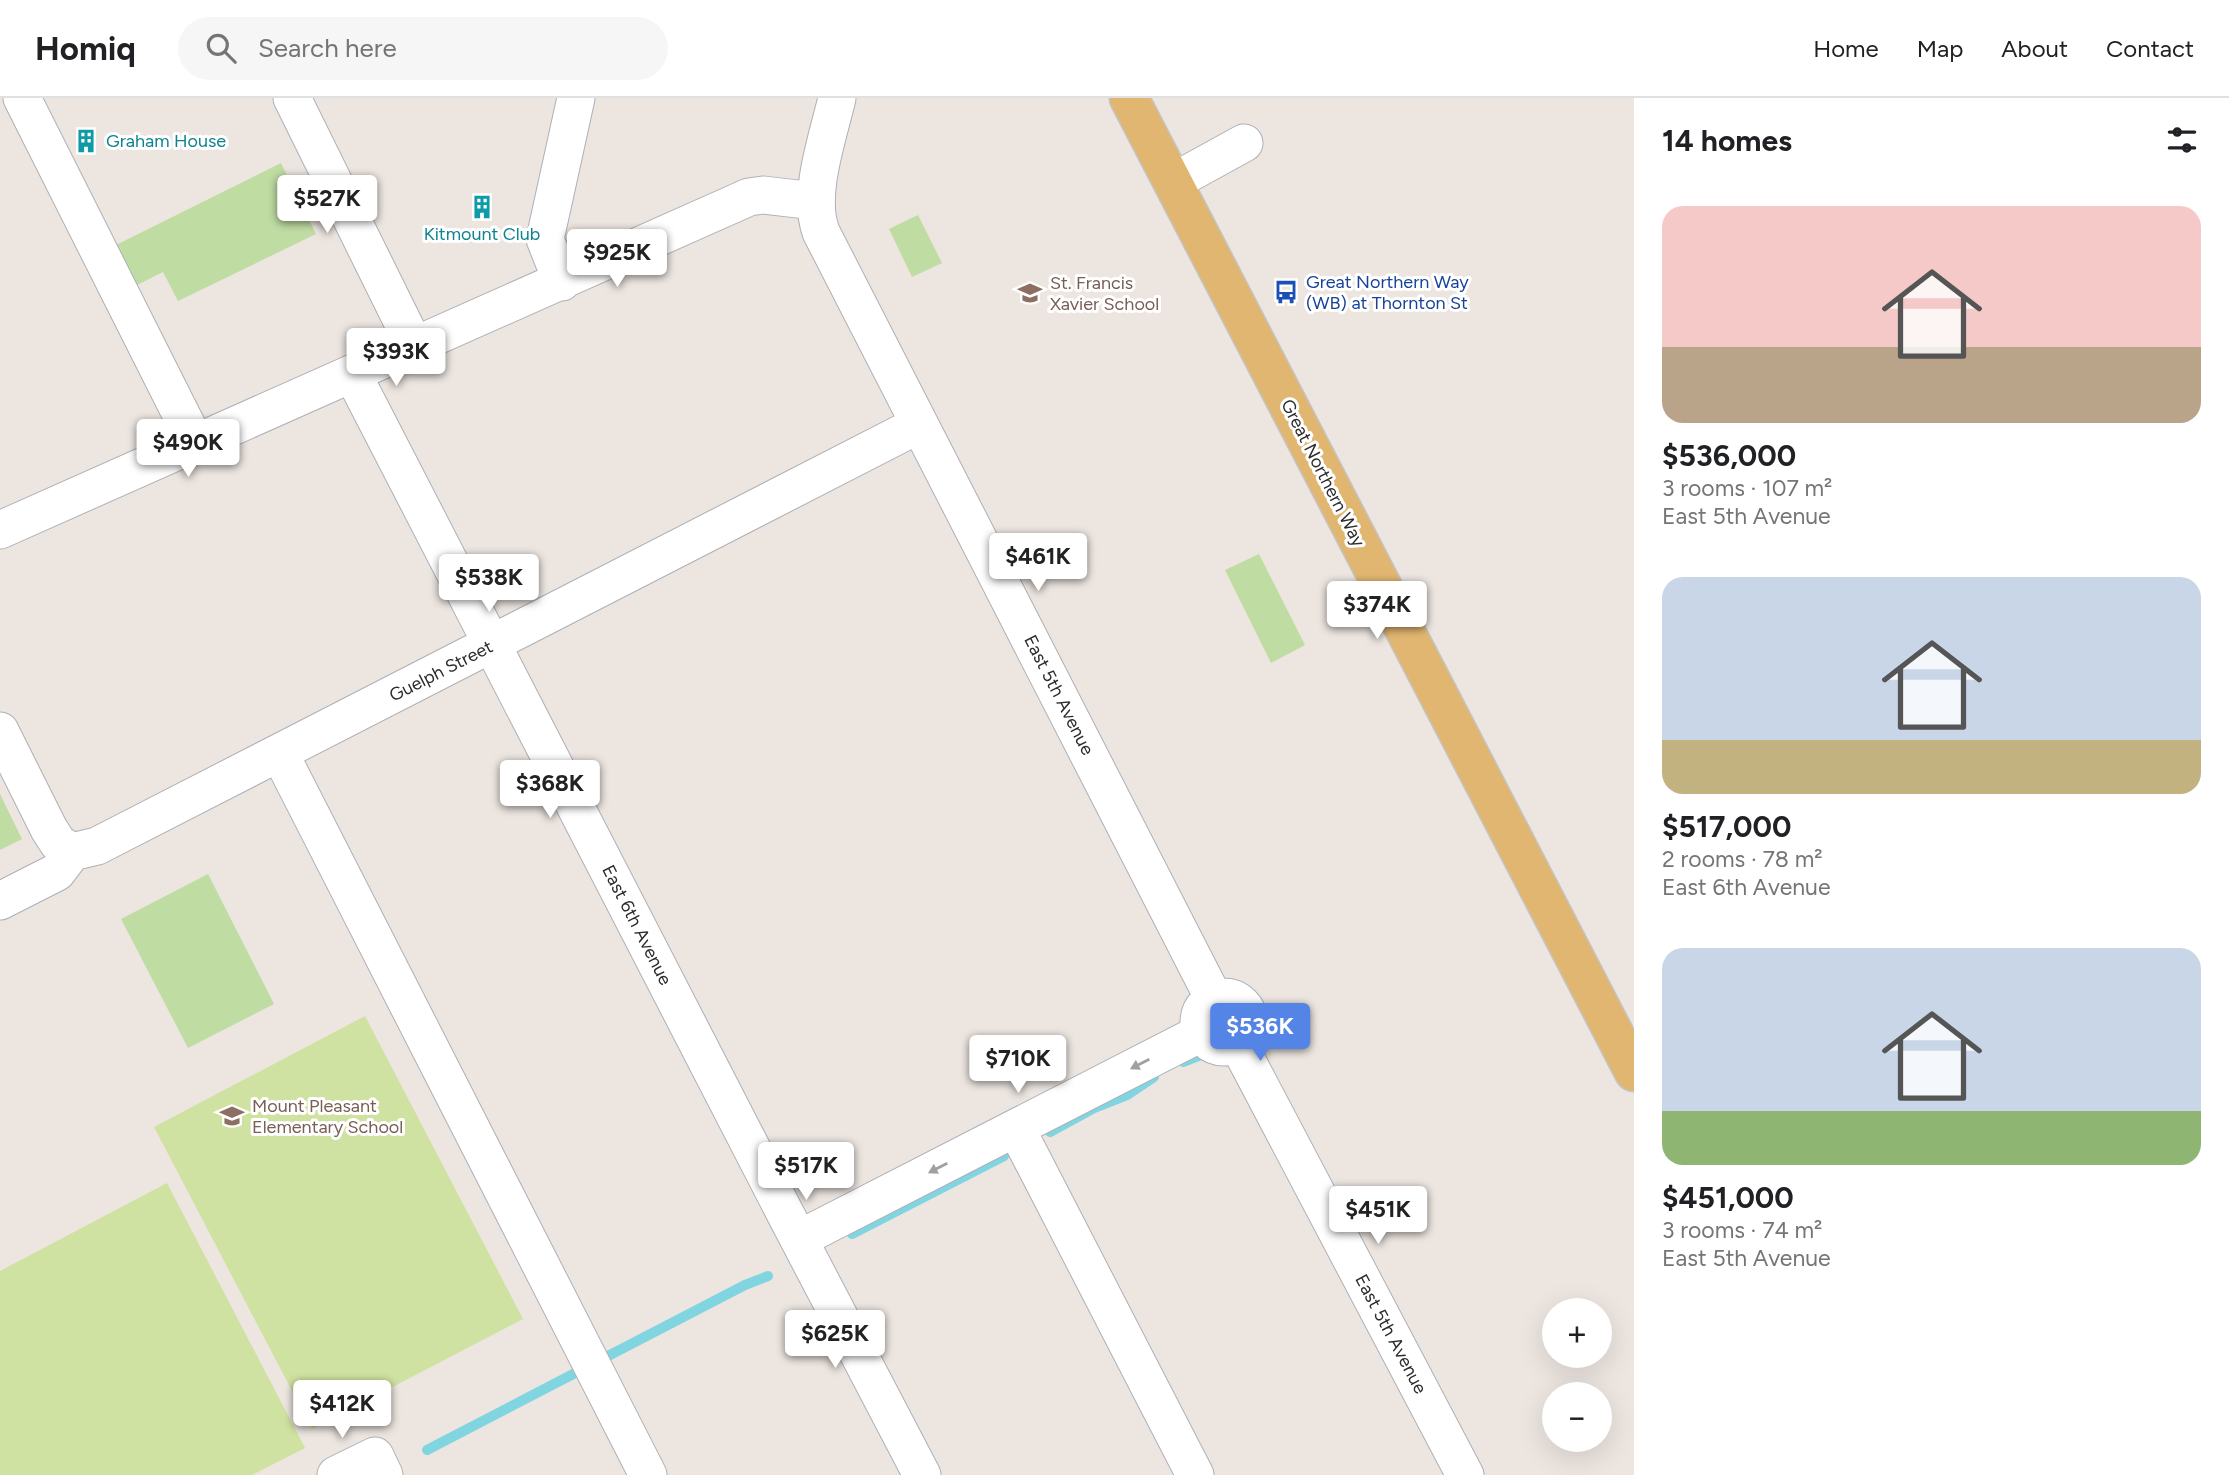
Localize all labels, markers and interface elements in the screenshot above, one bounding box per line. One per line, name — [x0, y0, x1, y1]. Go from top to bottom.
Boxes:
search box — [178, 17, 668, 80]
text: Homiq — [35, 29, 136, 68]
icon: search — [202, 29, 240, 67]
text: Search here — [258, 32, 397, 64]
text: Home — [1813, 34, 1879, 63]
text: Map — [1917, 34, 1963, 63]
text: About — [2001, 34, 2068, 63]
text: Contact — [2106, 34, 2194, 63]
icon: filters — [2163, 121, 2201, 159]
text: 14 homes — [1662, 122, 1792, 159]
building icon: Graham House — [72, 127, 100, 155]
place label: Graham House — [106, 130, 226, 152]
pin: $527K — [278, 176, 376, 235]
text: $527K — [293, 184, 361, 212]
building icon: Kitmount Club — [468, 193, 496, 221]
place label: Kitmount Club — [424, 223, 540, 245]
pin: $925K — [568, 230, 666, 289]
text: $925K — [583, 238, 651, 266]
icon: home — [1869, 251, 1995, 377]
place label: Great Northern Way (WB) at Thornton St — [1306, 271, 1469, 314]
place label: St. Francis Xavier School — [1050, 272, 1159, 315]
bus stop icon: Great Northern Way (WB) at Thornton St — [1272, 278, 1300, 306]
school or university icon: St. Francis Xavier School — [1016, 279, 1044, 307]
pin: $393K — [347, 328, 445, 388]
text: $393K — [363, 337, 429, 365]
street label: Great Northern Way — [1276, 395, 1370, 551]
pin: $490K — [139, 420, 237, 479]
text: $490K — [153, 428, 223, 456]
text: $536,000 — [1662, 437, 1796, 474]
text: 3 rooms · 107 m² — [1662, 474, 1832, 502]
text: East 5th Avenue — [1662, 502, 1831, 530]
pin: $461K — [989, 533, 1087, 593]
text: $461K — [1005, 542, 1071, 570]
pin: $538K — [440, 554, 538, 614]
text: $538K — [455, 563, 523, 591]
pin: $374K — [1328, 582, 1426, 641]
text: $374K — [1343, 590, 1411, 618]
icon: home — [1869, 622, 1995, 748]
street label: East 5th Avenue — [1019, 631, 1099, 759]
street label: Guelph Street — [386, 635, 497, 706]
pin: $368K — [501, 760, 599, 820]
text: $368K — [516, 769, 584, 797]
text: $517,000 — [1662, 808, 1791, 845]
text: 2 rooms · 78 m² — [1662, 845, 1823, 873]
street label: East 6th Avenue — [597, 861, 677, 989]
text: East 6th Avenue — [1662, 873, 1830, 901]
icon: home — [1869, 993, 1995, 1119]
pin: $536K — [1211, 1004, 1309, 1063]
text: $536K — [1226, 1012, 1294, 1040]
pin: $710K — [969, 1035, 1067, 1095]
text: $710K — [985, 1044, 1051, 1072]
one-way arrow — [1130, 1059, 1150, 1070]
place label: Mount Pleasant Elementary School — [252, 1095, 403, 1138]
school or university icon: Mount Pleasant Elementary School — [218, 1102, 246, 1130]
pin: $517K — [757, 1142, 855, 1202]
text: $517K — [774, 1151, 838, 1179]
one-way arrow — [928, 1162, 948, 1173]
text: $451,000 — [1662, 1179, 1794, 1216]
pin: $451K — [1329, 1186, 1427, 1246]
text: $451K — [1345, 1195, 1411, 1223]
text: 3 rooms · 74 m² — [1662, 1216, 1822, 1244]
text: East 5th Avenue — [1662, 1244, 1831, 1272]
street label: East 5th Avenue — [1350, 1271, 1432, 1398]
map controls — [1542, 1298, 1612, 1452]
button: + — [1542, 1298, 1612, 1368]
pin: $625K — [786, 1310, 884, 1370]
text: $625K — [801, 1319, 869, 1347]
pin: $412K — [293, 1380, 391, 1440]
button: − — [1542, 1382, 1612, 1452]
text: $412K — [309, 1389, 375, 1417]

